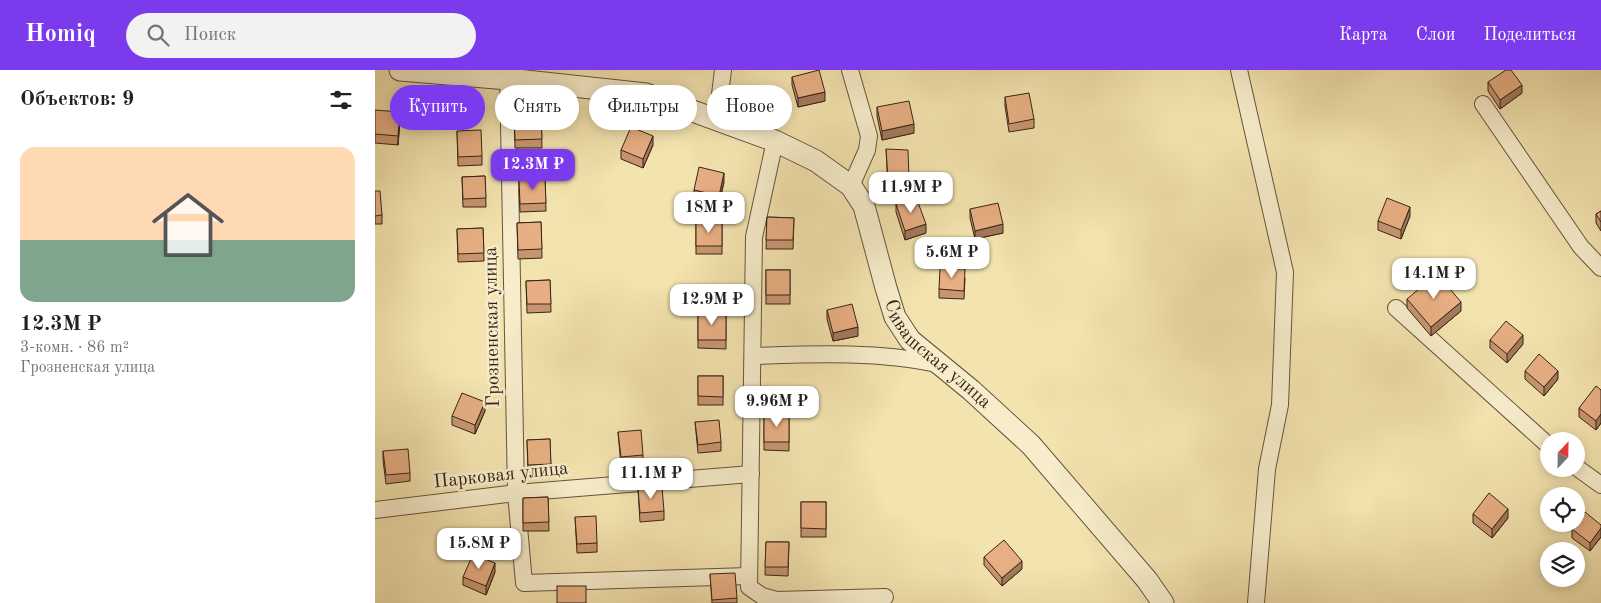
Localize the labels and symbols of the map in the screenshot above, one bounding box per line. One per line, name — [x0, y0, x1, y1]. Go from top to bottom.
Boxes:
pin: 12.3M ₽ — [487, 148, 579, 191]
pin: 11.9M ₽ — [865, 172, 957, 214]
pin: 18M ₽ — [674, 191, 744, 234]
pin: 5.6M ₽ — [911, 236, 993, 279]
street label: Грозненская улица — [482, 246, 504, 407]
pin: 14.1M ₽ — [1388, 258, 1480, 300]
pin: 12.9M ₽ — [666, 284, 758, 326]
street label: Сивашская улица — [881, 297, 995, 413]
pin: 9.96M ₽ — [731, 386, 823, 428]
north arrow — [1540, 432, 1585, 478]
pin: 11.1M ₽ — [605, 458, 697, 500]
street label: Парковая улица — [433, 459, 570, 493]
pin: 15.8M ₽ — [433, 528, 525, 570]

